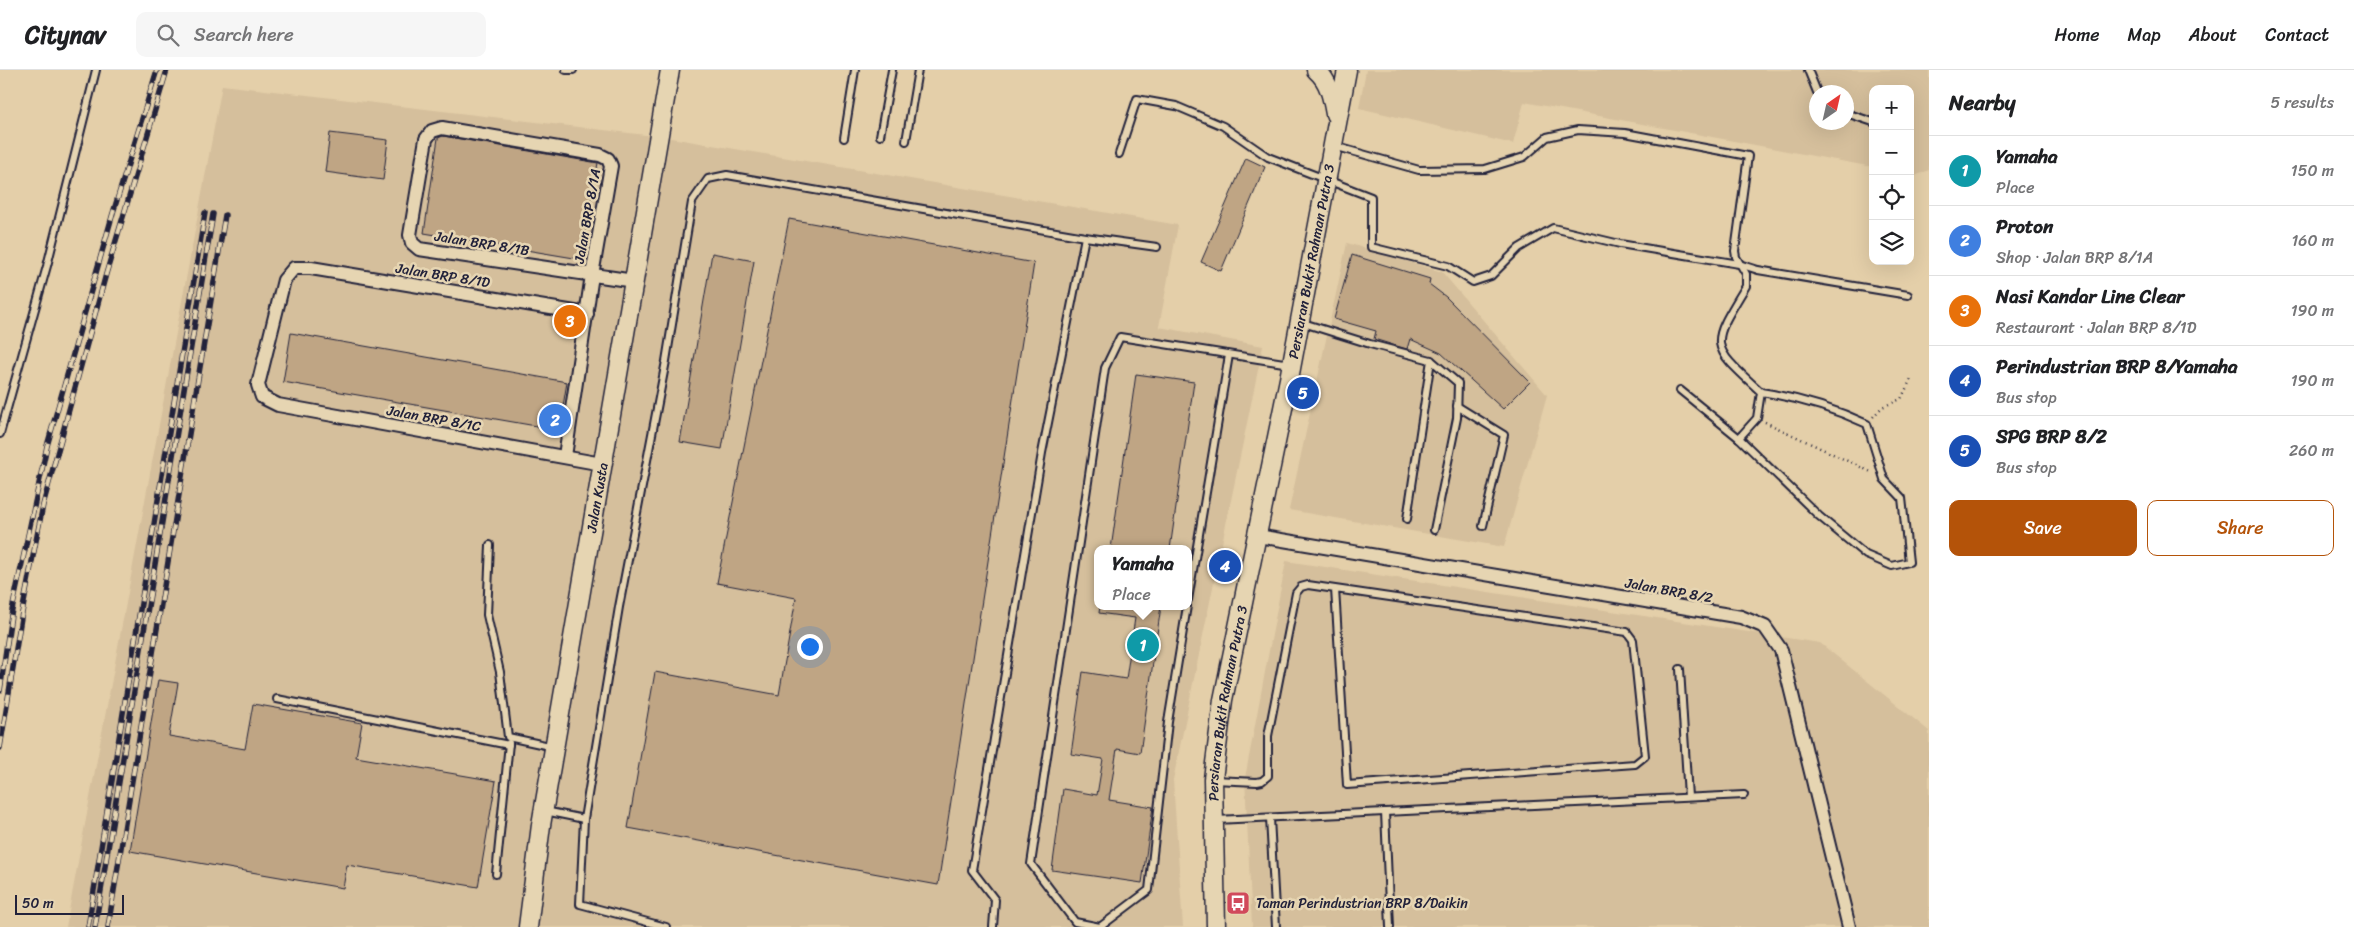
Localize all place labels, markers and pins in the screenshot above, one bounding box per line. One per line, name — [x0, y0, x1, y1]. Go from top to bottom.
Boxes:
pin: 3 — [554, 302, 586, 340]
pin: 5 — [1287, 374, 1319, 412]
pin: 2 — [539, 401, 571, 439]
pin: 4 — [1209, 547, 1241, 585]
pin: 1 — [1127, 626, 1159, 664]
bus stop icon: Taman Perindustrian BRP 8/Daikin — [1225, 890, 1251, 916]
place label: Taman Perindustrian BRP 8/Daikin — [1256, 891, 1468, 916]

